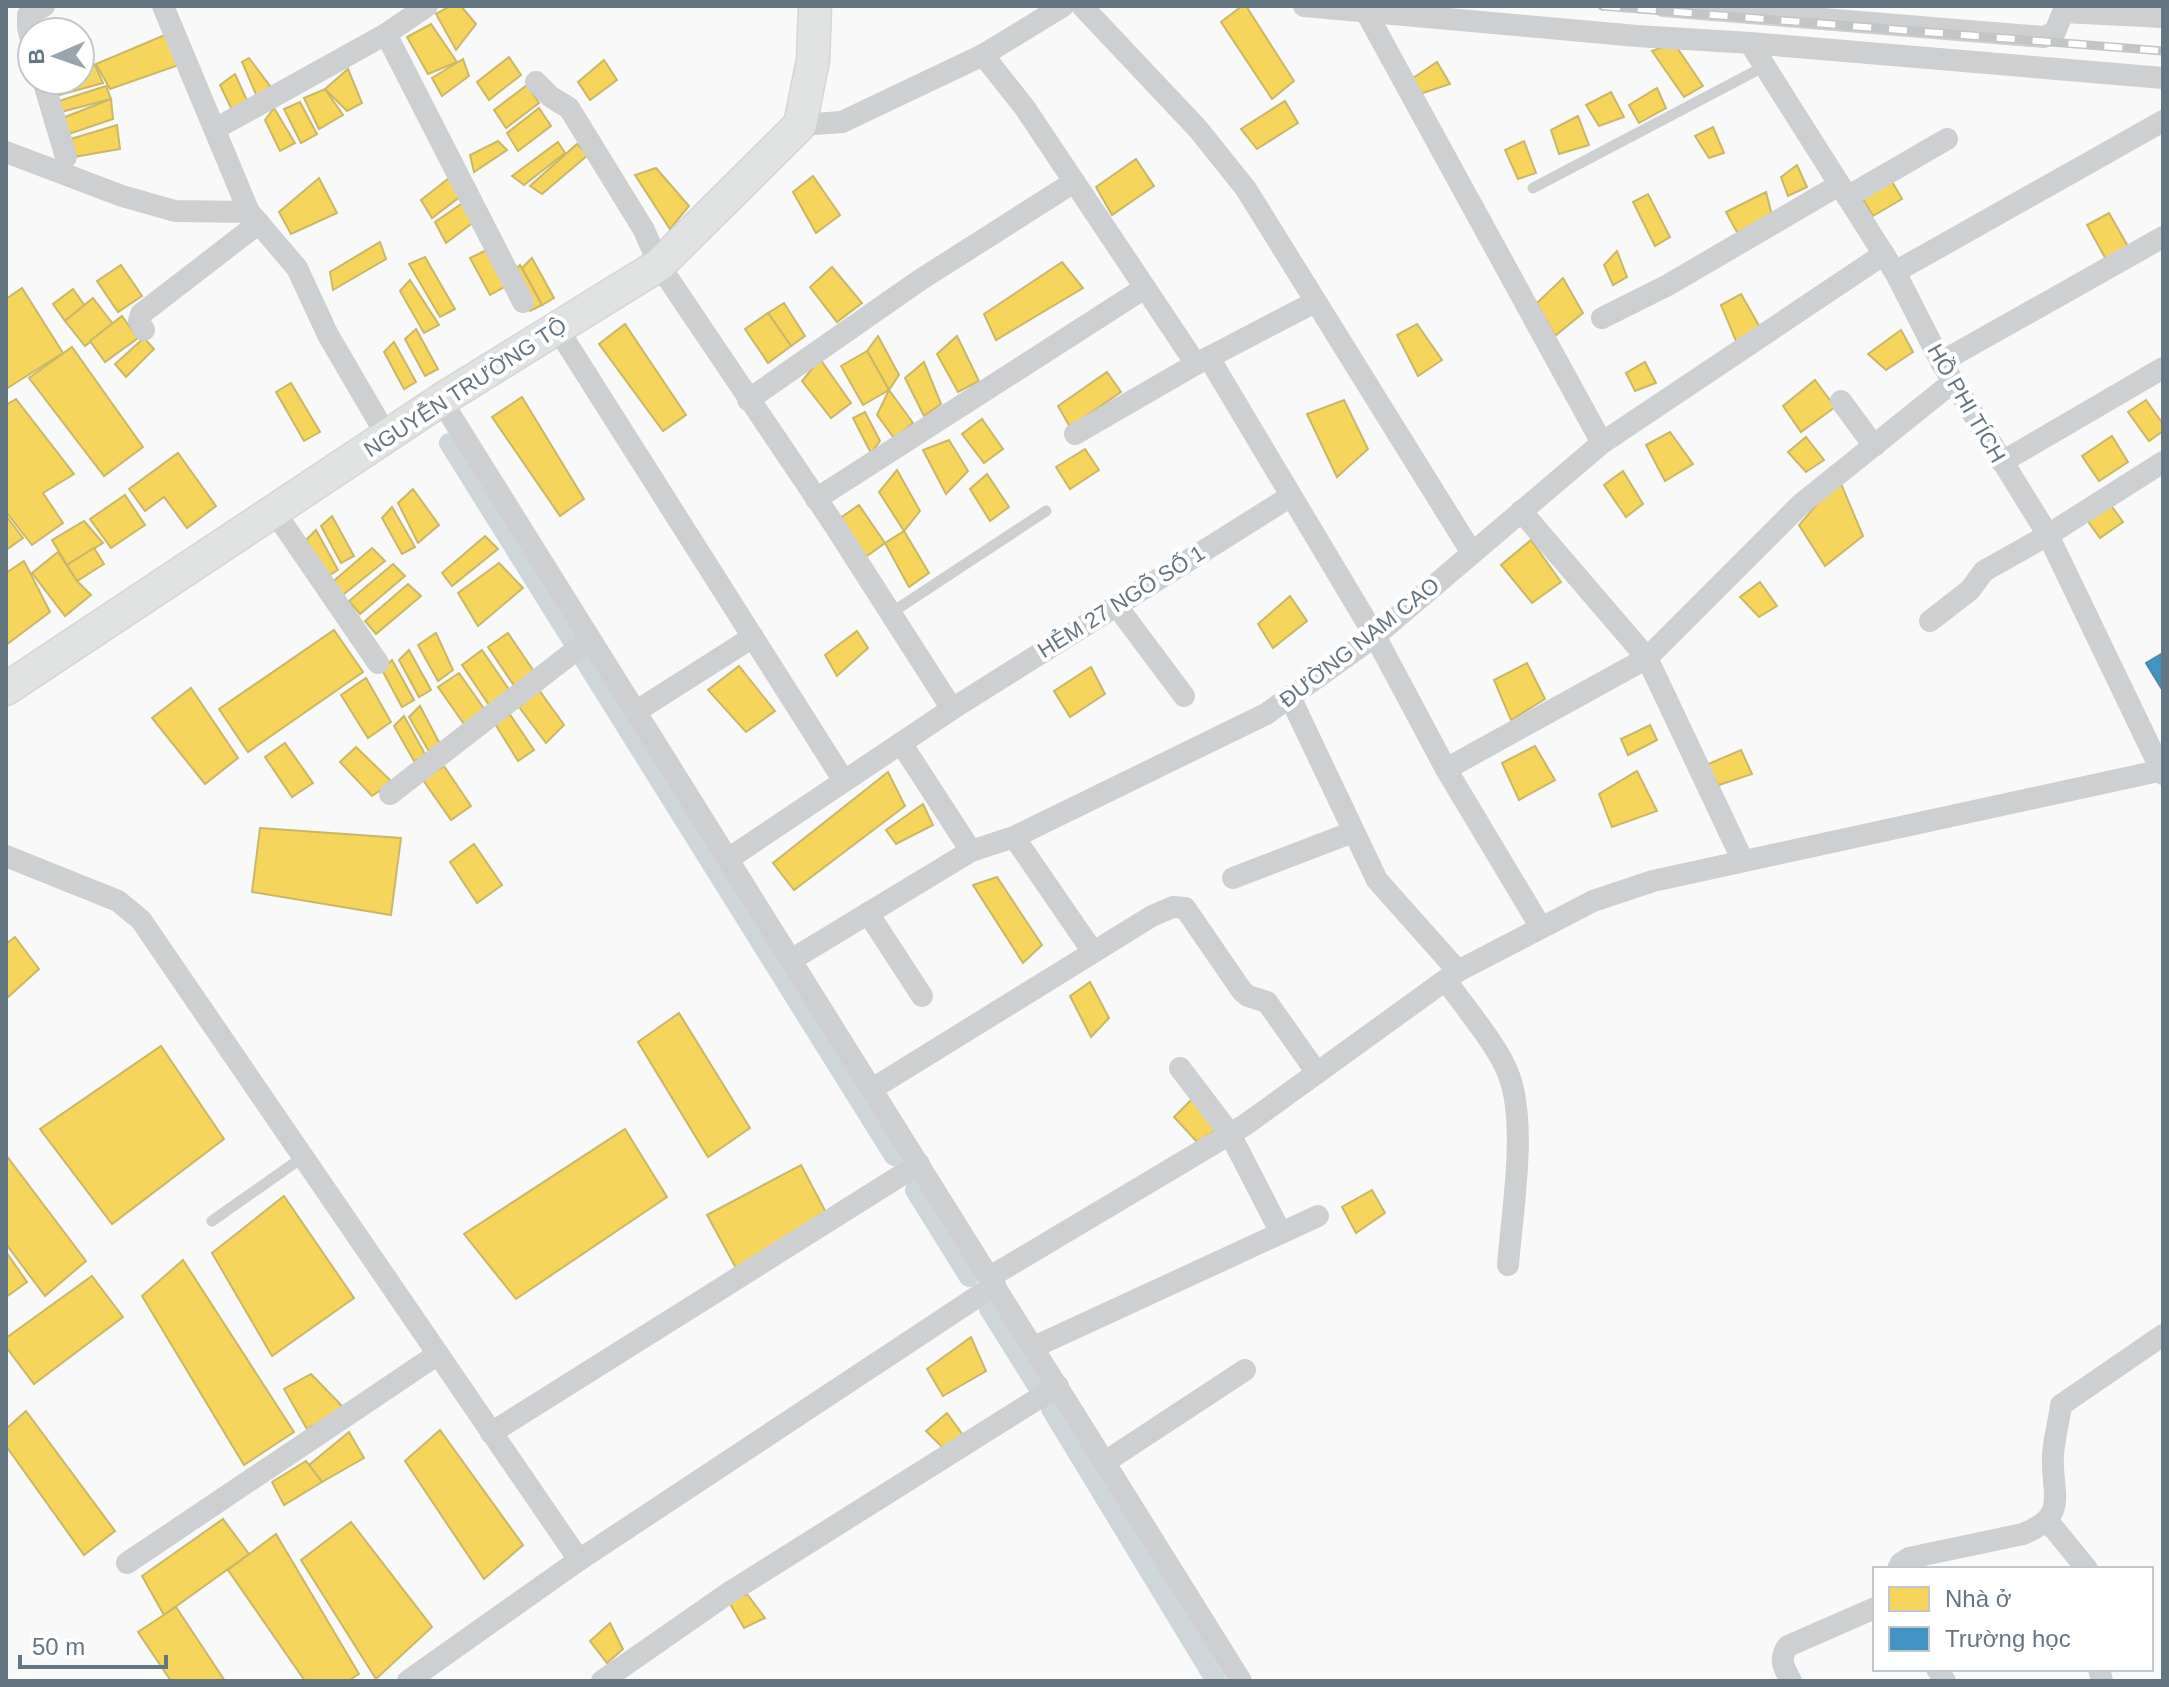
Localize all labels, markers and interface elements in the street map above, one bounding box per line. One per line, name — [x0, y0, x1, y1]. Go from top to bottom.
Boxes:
north arrow — [16, 16, 96, 96]
text: B — [24, 48, 49, 65]
street label: NGUYỄN TRƯỜNG TỘ — [359, 312, 571, 462]
street label: HỒ PHI TÍCH — [1923, 339, 2011, 467]
street label: HẺM 27 NGÕ SỐ 1 — [1033, 539, 1209, 663]
street label: ĐƯỜNG NAM CAO — [1275, 572, 1444, 712]
legend — [1873, 1567, 2153, 1671]
text: Nhà ở — [1945, 1585, 2012, 1612]
scale bar — [20, 1619, 166, 1669]
text: Trường học — [1945, 1625, 2071, 1652]
text: 50 m — [32, 1633, 85, 1660]

